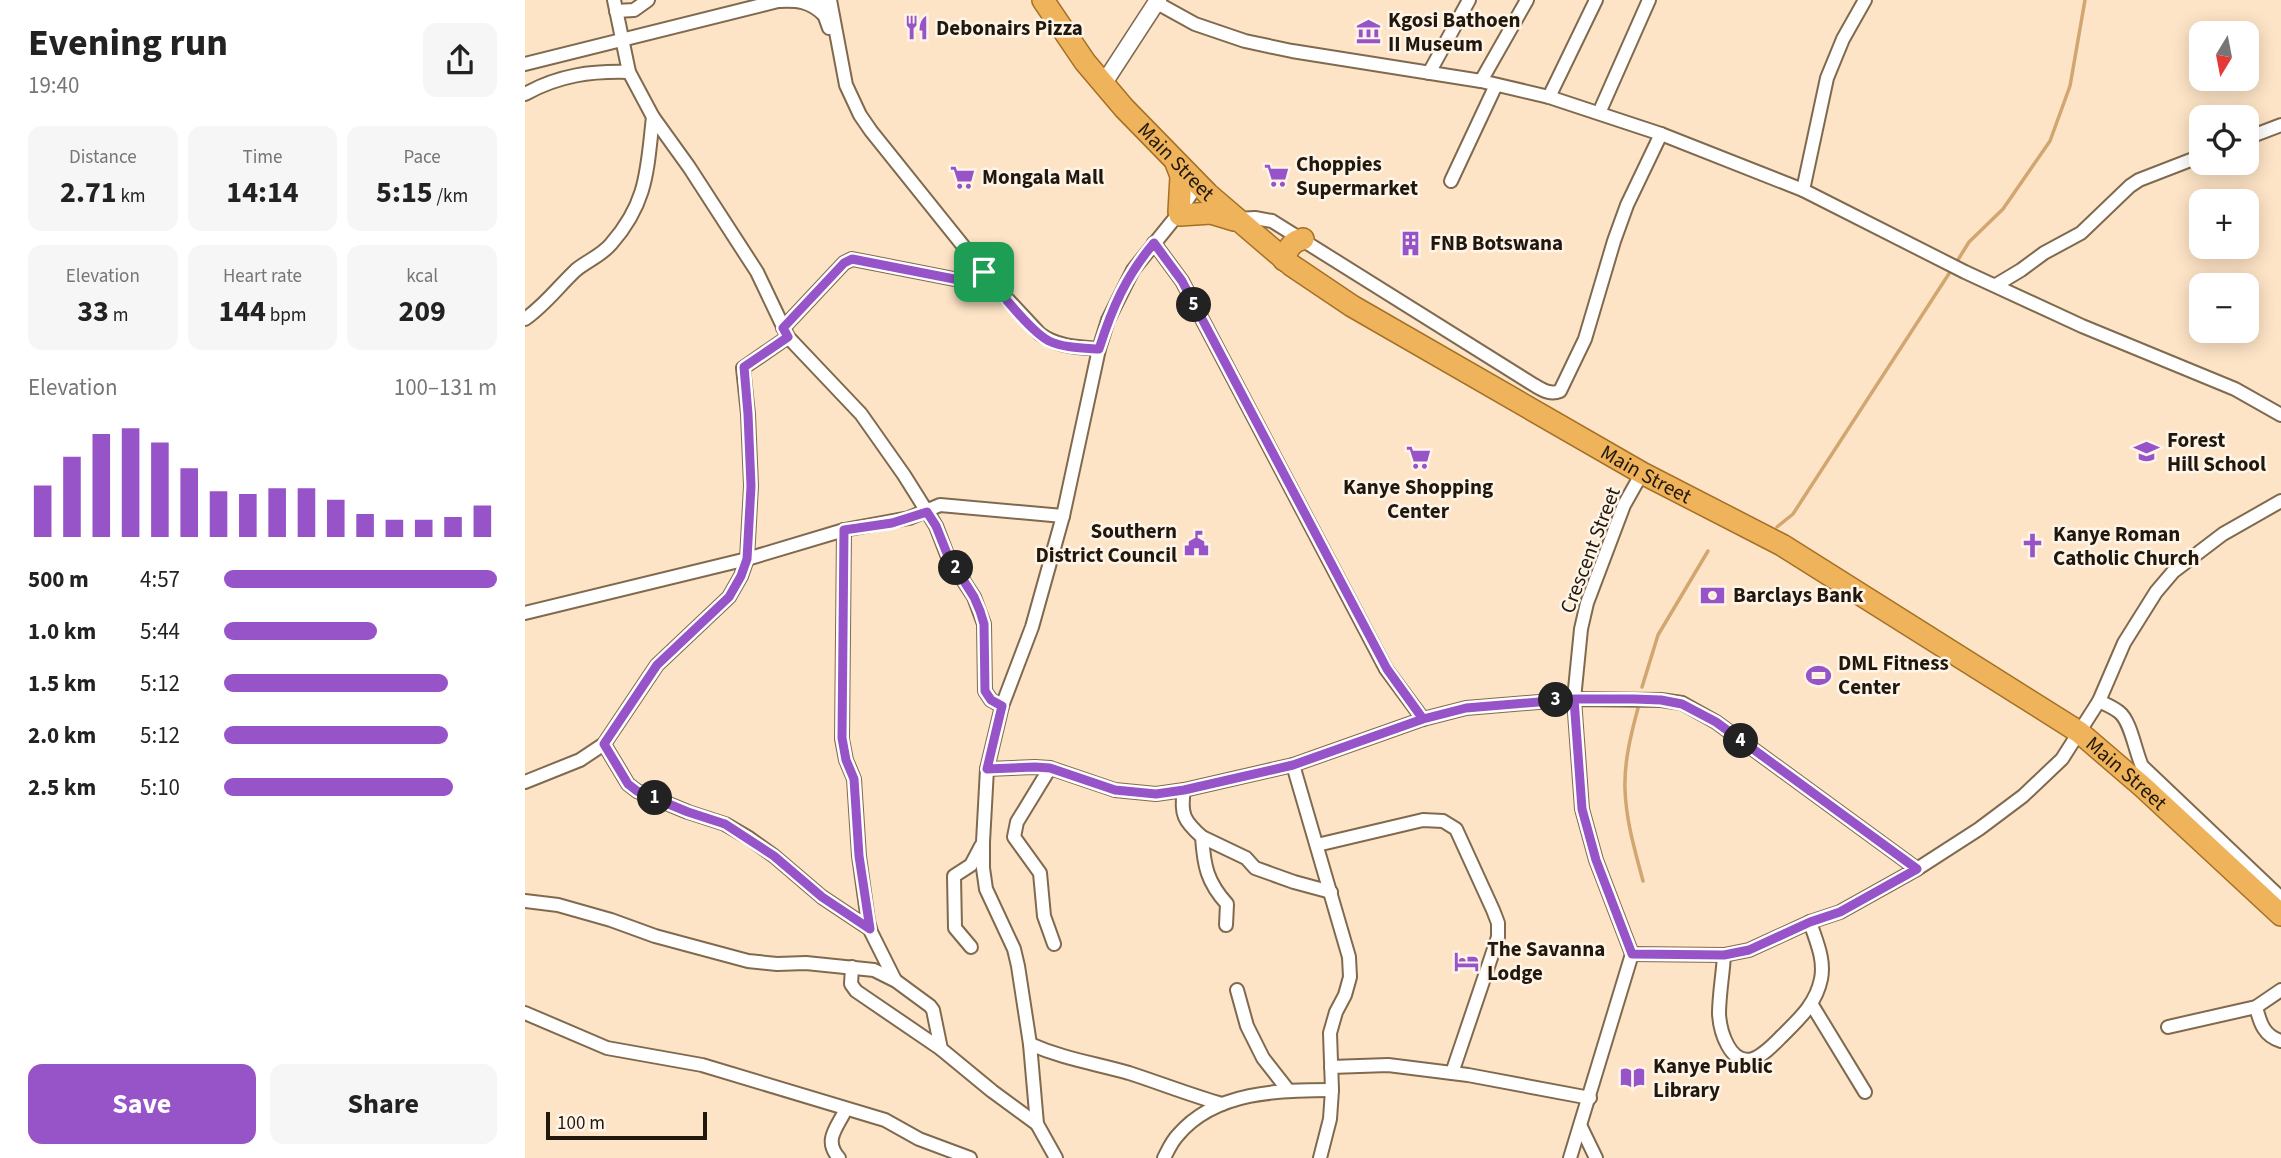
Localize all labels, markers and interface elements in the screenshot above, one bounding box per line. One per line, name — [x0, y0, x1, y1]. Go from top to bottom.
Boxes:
place label: Kgosi Bathoen II Museum — [1388, 5, 1521, 59]
place label: Debonairs Pizza — [936, 13, 1083, 43]
restaurant icon: Debonairs Pizza — [902, 14, 930, 42]
text: Evening run — [28, 16, 228, 70]
museum icon: Kgosi Bathoen II Museum — [1354, 18, 1382, 46]
north arrow — [2189, 21, 2259, 91]
map controls — [2189, 21, 2259, 343]
button: share — [423, 23, 497, 97]
text: 19:40 — [28, 69, 79, 102]
button: locate — [2189, 105, 2259, 175]
street label: Main Street — [1131, 115, 1221, 208]
text: Distance — [69, 144, 137, 171]
text: Time — [242, 144, 283, 171]
text: Pace — [404, 144, 441, 171]
place label: Choppies Supermarket — [1296, 149, 1418, 203]
place label: Mongala Mall — [982, 162, 1104, 192]
supermarket icon: Choppies Supermarket — [1262, 162, 1290, 190]
supermarket icon: Mongala Mall — [948, 163, 976, 191]
text: 2.71 — [60, 171, 117, 214]
text: 14:14 — [226, 171, 299, 214]
text: 5:15 — [376, 171, 433, 214]
text: km — [117, 183, 146, 210]
text: /km — [433, 183, 468, 210]
button: + — [2189, 189, 2259, 259]
place label: FNB Botswana — [1430, 228, 1563, 258]
building icon: FNB Botswana — [1396, 229, 1424, 257]
pin — [954, 242, 1014, 302]
icon: arrive — [965, 253, 1003, 291]
text: Elevation — [66, 263, 140, 290]
text: Heart rate — [223, 263, 302, 290]
text: kcal — [406, 263, 438, 290]
button: − — [2189, 273, 2259, 343]
pin: 5 — [1177, 288, 1211, 322]
text: 33 — [77, 290, 109, 333]
text: 144 — [218, 290, 266, 333]
text: 209 — [398, 290, 446, 333]
text: 5 — [1188, 291, 1199, 318]
text: m — [109, 302, 128, 329]
text: bpm — [266, 302, 307, 329]
text: Elevation — [28, 371, 118, 404]
text: 100–131 m — [394, 371, 497, 404]
place label: Forest Hill School — [2167, 425, 2266, 479]
street label: Main Street — [1595, 437, 1697, 511]
school or university icon: Forest Hill School — [2133, 438, 2161, 466]
supermarket icon: Kanye Shopping Center — [1404, 444, 1432, 472]
place label: Kanye Shopping Center — [1343, 472, 1493, 526]
street label: Crescent Street — [1552, 482, 1628, 618]
place label: Southern District Council — [1035, 516, 1177, 570]
place label: Kanye Roman Catholic Church — [2053, 519, 2200, 573]
public building icon: Southern District Council — [1183, 529, 1211, 557]
church icon: Kanye Roman Catholic Church — [2019, 532, 2047, 560]
pin: 2 — [939, 550, 973, 586]
text: 2 — [950, 554, 961, 581]
text: 500 m — [28, 563, 89, 596]
text: 4:57 — [140, 563, 180, 596]
place label: Barclays Bank — [1733, 580, 1864, 610]
bank icon: Barclays Bank — [1699, 581, 1727, 609]
text: 1.0 km — [28, 615, 96, 648]
text: 5:44 — [140, 615, 180, 648]
place label: DML Fitness Center — [1838, 648, 1949, 702]
sports icon: DML Fitness Center — [1804, 661, 1832, 689]
text: 1.5 km — [28, 667, 96, 700]
text: 5:12 — [140, 667, 180, 700]
pin: 3 — [1539, 682, 1573, 718]
text: 3 — [1550, 686, 1561, 713]
text: 2.0 km — [28, 719, 96, 752]
text: 5:12 — [140, 719, 180, 752]
pin: 4 — [1723, 724, 1759, 758]
text: 4 — [1735, 727, 1746, 754]
street label: Main Street — [2079, 729, 2174, 817]
text: 2.5 km — [28, 771, 96, 804]
text: 5:10 — [140, 771, 180, 804]
pin: 1 — [638, 780, 673, 816]
text: 1 — [649, 784, 660, 811]
place label: The Savanna Lodge — [1487, 934, 1605, 988]
hotel icon: The Savanna Lodge — [1453, 947, 1481, 975]
place label: Kanye Public Library — [1653, 1051, 1773, 1105]
button: Save — [28, 1064, 256, 1144]
button: Share — [270, 1064, 497, 1144]
library icon: Kanye Public Library — [1619, 1064, 1647, 1092]
scale bar — [546, 1109, 707, 1141]
text: 100 m — [557, 1110, 605, 1137]

